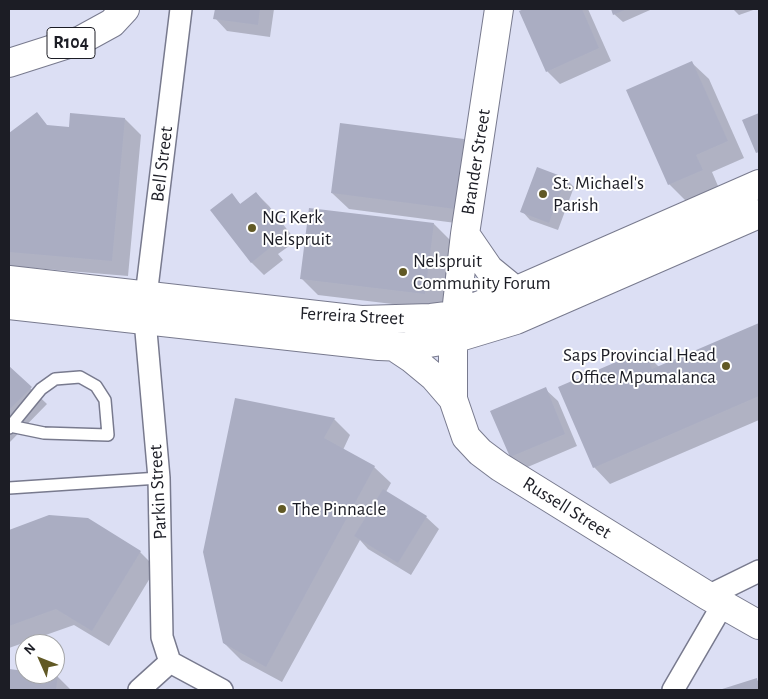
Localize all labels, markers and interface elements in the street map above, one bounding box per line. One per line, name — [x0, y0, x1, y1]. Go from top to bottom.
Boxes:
road number: R104 — [47, 28, 95, 58]
street label: Brander Street — [456, 107, 496, 217]
street label: Bell Street — [146, 125, 178, 203]
place label: St. Michael's Parish — [553, 172, 644, 216]
marker: St. Michael's Parish — [537, 188, 549, 200]
place label: NG Kerk Nelspruit — [262, 206, 331, 250]
marker: NG Kerk Nelspruit — [246, 222, 258, 234]
place label: Nelspruit Community Forum — [413, 250, 551, 294]
marker: Nelspruit Community Forum — [397, 266, 409, 278]
street label: Ferreira Street — [299, 302, 405, 330]
place label: Saps Provincial Head Office Mpumalanca — [563, 344, 716, 388]
marker: Saps Provincial Head Office Mpumalanca — [720, 360, 732, 372]
street label: Parkin Street — [144, 444, 172, 540]
street label: Russell Street — [519, 472, 615, 544]
place label: The Pinnacle — [292, 498, 386, 520]
marker: The Pinnacle — [276, 503, 288, 515]
north arrow — [15, 634, 65, 684]
text: N — [22, 641, 38, 658]

